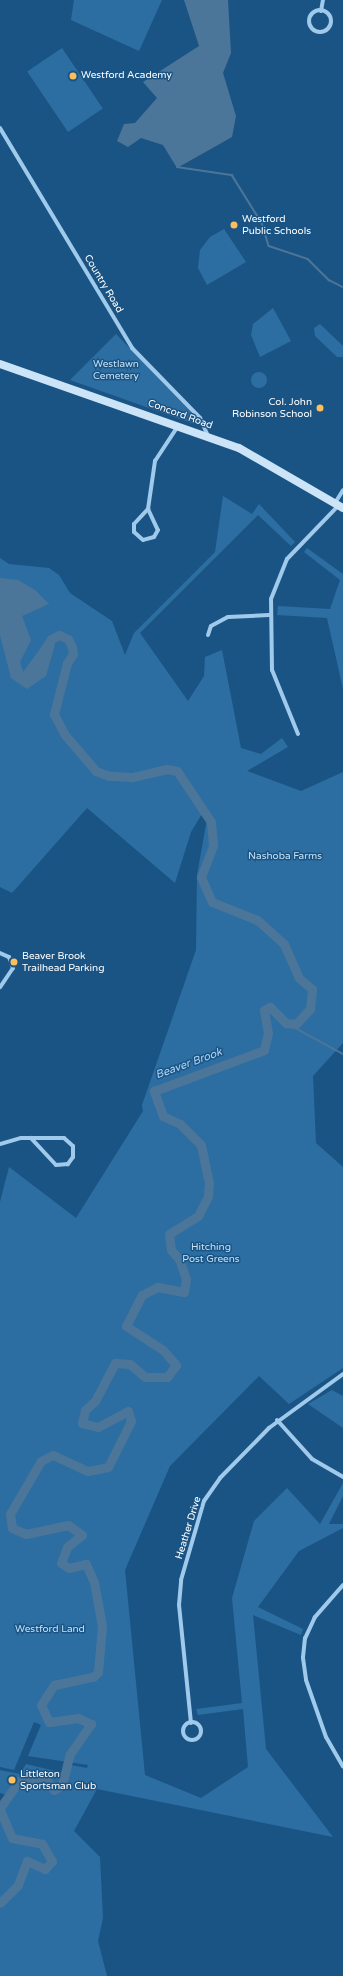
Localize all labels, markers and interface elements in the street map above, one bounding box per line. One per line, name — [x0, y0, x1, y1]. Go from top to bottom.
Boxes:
place label: Westford Academy — [81, 70, 172, 82]
marker: Westford Academy — [68, 71, 78, 81]
place label: Westford Public Schools — [242, 213, 311, 236]
marker: Westford Public Schools — [229, 220, 239, 230]
street label: Country Road — [81, 253, 125, 315]
park label: Westlawn Cemetery — [93, 358, 139, 382]
place label: Col. John Robinson School — [232, 396, 312, 420]
street label: Concord Road — [146, 398, 214, 432]
marker: Col. John Robinson School — [315, 403, 325, 413]
park label: Nashoba Farms — [248, 851, 322, 863]
place label: Beaver Brook Trailhead Parking — [22, 950, 104, 974]
marker: Beaver Brook Trailhead Parking — [9, 957, 19, 967]
water label: Beaver Brook — [154, 1046, 224, 1082]
park label: Hitching Post Greens — [182, 1241, 240, 1264]
street label: Heather Drive — [174, 1495, 204, 1561]
park label: Westford Land — [15, 1624, 85, 1636]
place label: Littleton Sportsman Club — [20, 1768, 96, 1792]
marker: Littleton Sportsman Club — [7, 1775, 17, 1785]

